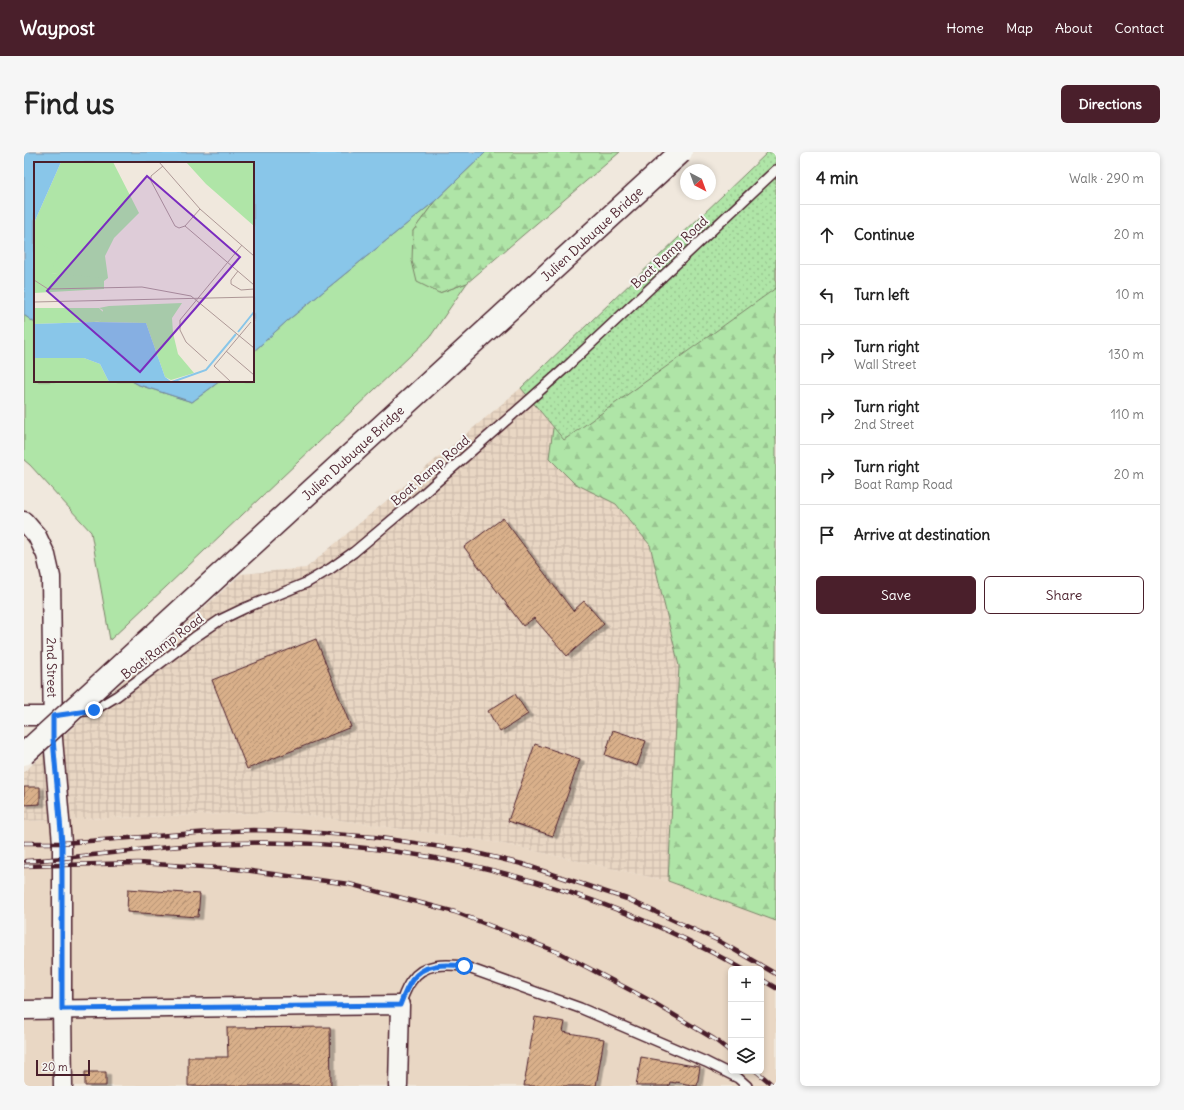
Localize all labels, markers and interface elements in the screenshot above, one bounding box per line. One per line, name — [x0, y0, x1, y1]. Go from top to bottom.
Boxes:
text: Waypost — [20, 16, 95, 40]
text: Home — [946, 19, 984, 37]
text: Map — [1006, 19, 1033, 37]
text: About — [1055, 19, 1093, 37]
text: Contact — [1115, 19, 1164, 37]
button: Directions — [1061, 85, 1160, 123]
text: Find us — [24, 86, 115, 122]
inset map — [34, 162, 254, 382]
north arrow — [680, 164, 716, 200]
text: 4 min — [816, 167, 858, 189]
text: Walk · 290 m — [1069, 170, 1144, 187]
street label: Julien Dubuque Bridge — [537, 183, 647, 285]
street label: Boat Ramp Road — [627, 212, 711, 292]
icon: ahead — [816, 224, 838, 246]
text: Continue — [854, 225, 915, 244]
text: 20 m — [1114, 226, 1144, 243]
icon: left — [816, 284, 838, 306]
text: Turn left — [854, 285, 909, 304]
text: 10 m — [1116, 286, 1144, 303]
text: Turn right — [854, 337, 919, 356]
icon: right — [816, 344, 838, 366]
text: 130 m — [1108, 346, 1144, 363]
text: Wall Street — [854, 356, 916, 373]
text: Turn right — [854, 397, 919, 416]
street label: Julien Dubuque Bridge — [298, 402, 408, 504]
icon: right — [816, 404, 838, 426]
text: 110 m — [1111, 406, 1144, 423]
text: 2nd Street — [854, 416, 914, 433]
street label: Boat Ramp Road — [387, 431, 473, 509]
text: Turn right — [854, 457, 919, 476]
icon: right — [816, 464, 838, 486]
text: 20 m — [1114, 466, 1144, 483]
text: Boat Ramp Road — [854, 476, 953, 493]
icon: arrive — [816, 524, 838, 546]
text: Arrive at destination — [854, 525, 990, 544]
button: Save — [816, 576, 976, 614]
button: Share — [984, 576, 1144, 614]
street label: Boat Ramp Road — [118, 610, 207, 683]
street label: 2nd Street — [43, 637, 60, 698]
route end — [85, 701, 103, 719]
route start — [455, 957, 473, 975]
map controls — [728, 966, 764, 1074]
button: + — [728, 966, 764, 1002]
button: − — [728, 1002, 764, 1038]
button: layers — [728, 1038, 764, 1074]
scale bar — [36, 1058, 90, 1077]
text: 20 m — [42, 1060, 68, 1074]

